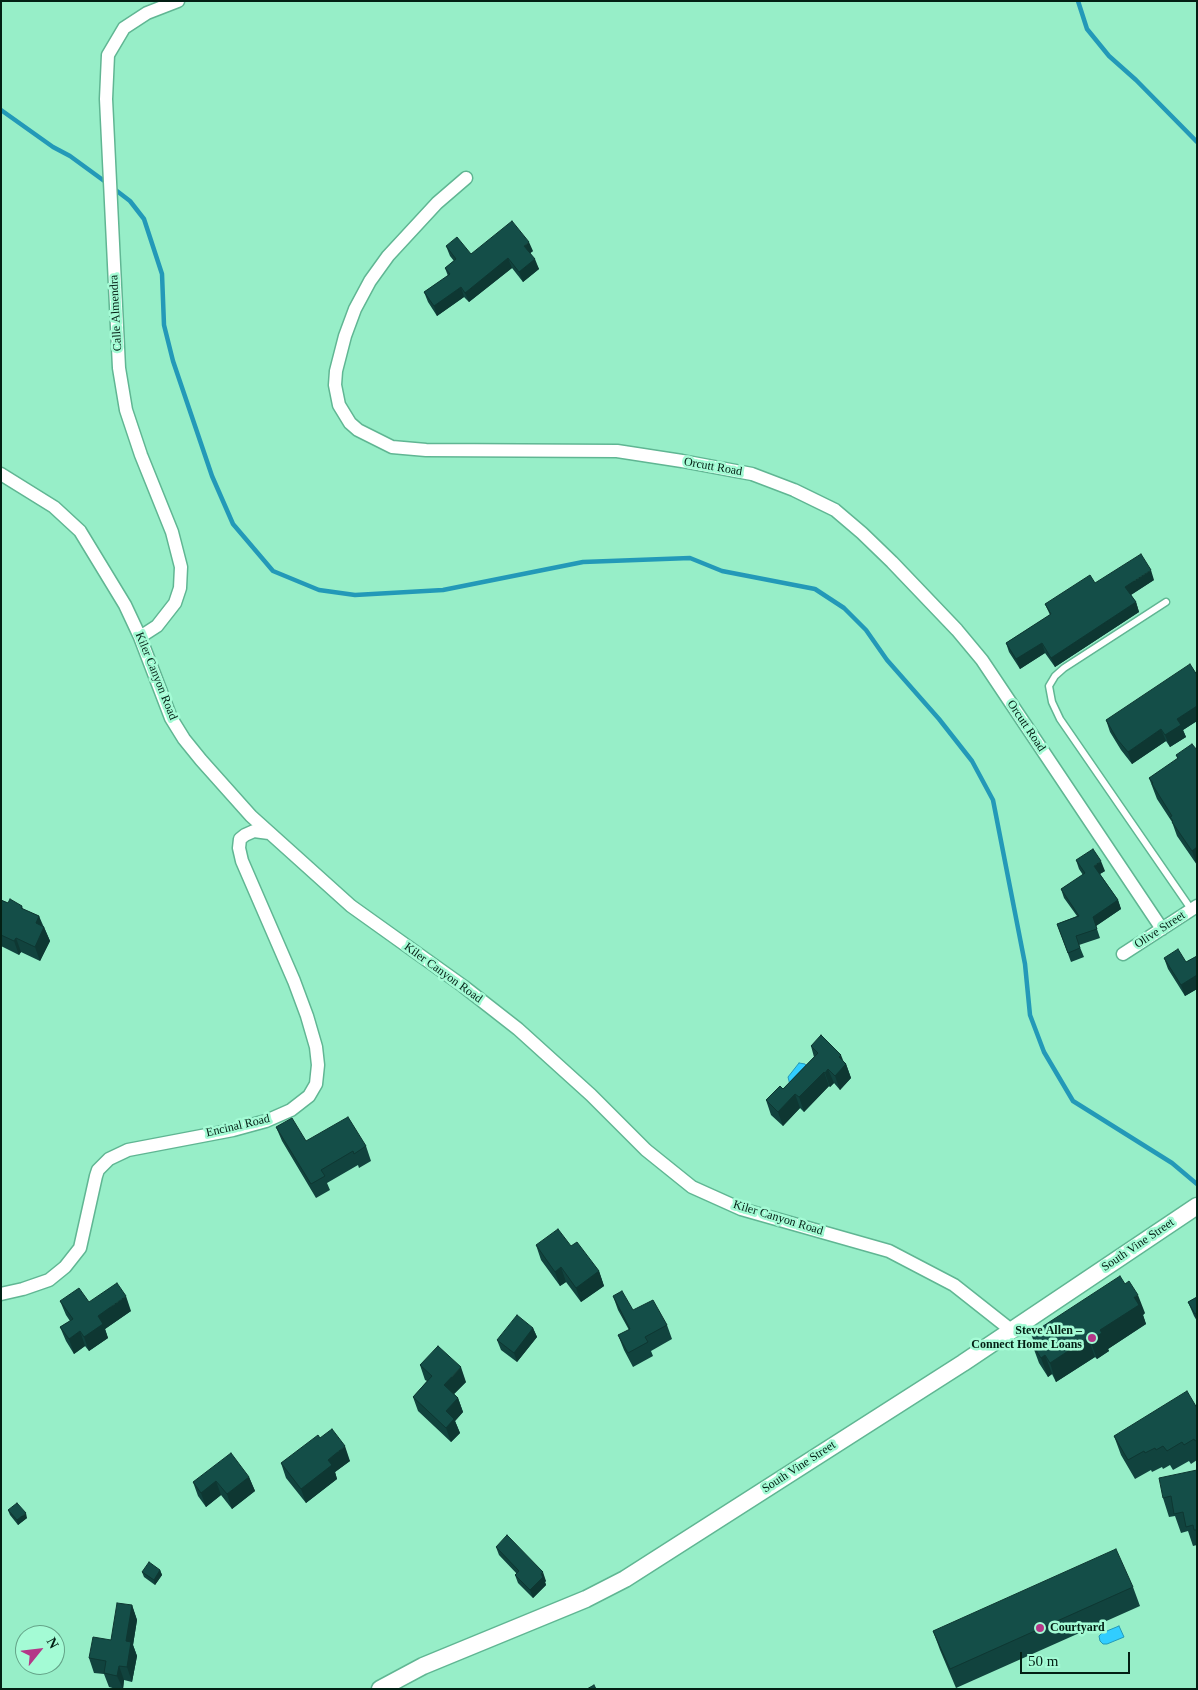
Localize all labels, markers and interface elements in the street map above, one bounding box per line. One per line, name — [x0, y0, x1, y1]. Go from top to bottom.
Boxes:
street label: Calle Almendra — [107, 275, 125, 351]
street label: Orcutt Road — [683, 455, 743, 479]
street label: Kiler Canyon Road — [132, 630, 180, 722]
street label: Orcutt Road — [1004, 698, 1048, 754]
street label: Olive Street — [1132, 908, 1188, 952]
street label: Kiler Canyon Road — [401, 940, 485, 1006]
street label: Encinal Road — [205, 1112, 271, 1140]
street label: Kiler Canyon Road — [731, 1197, 825, 1239]
street label: South Vine Street — [1099, 1215, 1177, 1275]
place label: Steve Allen – Connect Home Loans — [971, 1324, 1082, 1352]
marker: Steve Allen – Connect Home Loans — [1086, 1332, 1098, 1344]
street label: South Vine Street — [760, 1438, 838, 1496]
place label: Courtyard — [1050, 1621, 1105, 1635]
marker: Courtyard — [1034, 1622, 1046, 1634]
north arrow — [15, 1625, 65, 1675]
text: N — [44, 1635, 62, 1651]
scale bar — [1023, 1642, 1133, 1674]
text: 50 m — [1028, 1653, 1058, 1669]

